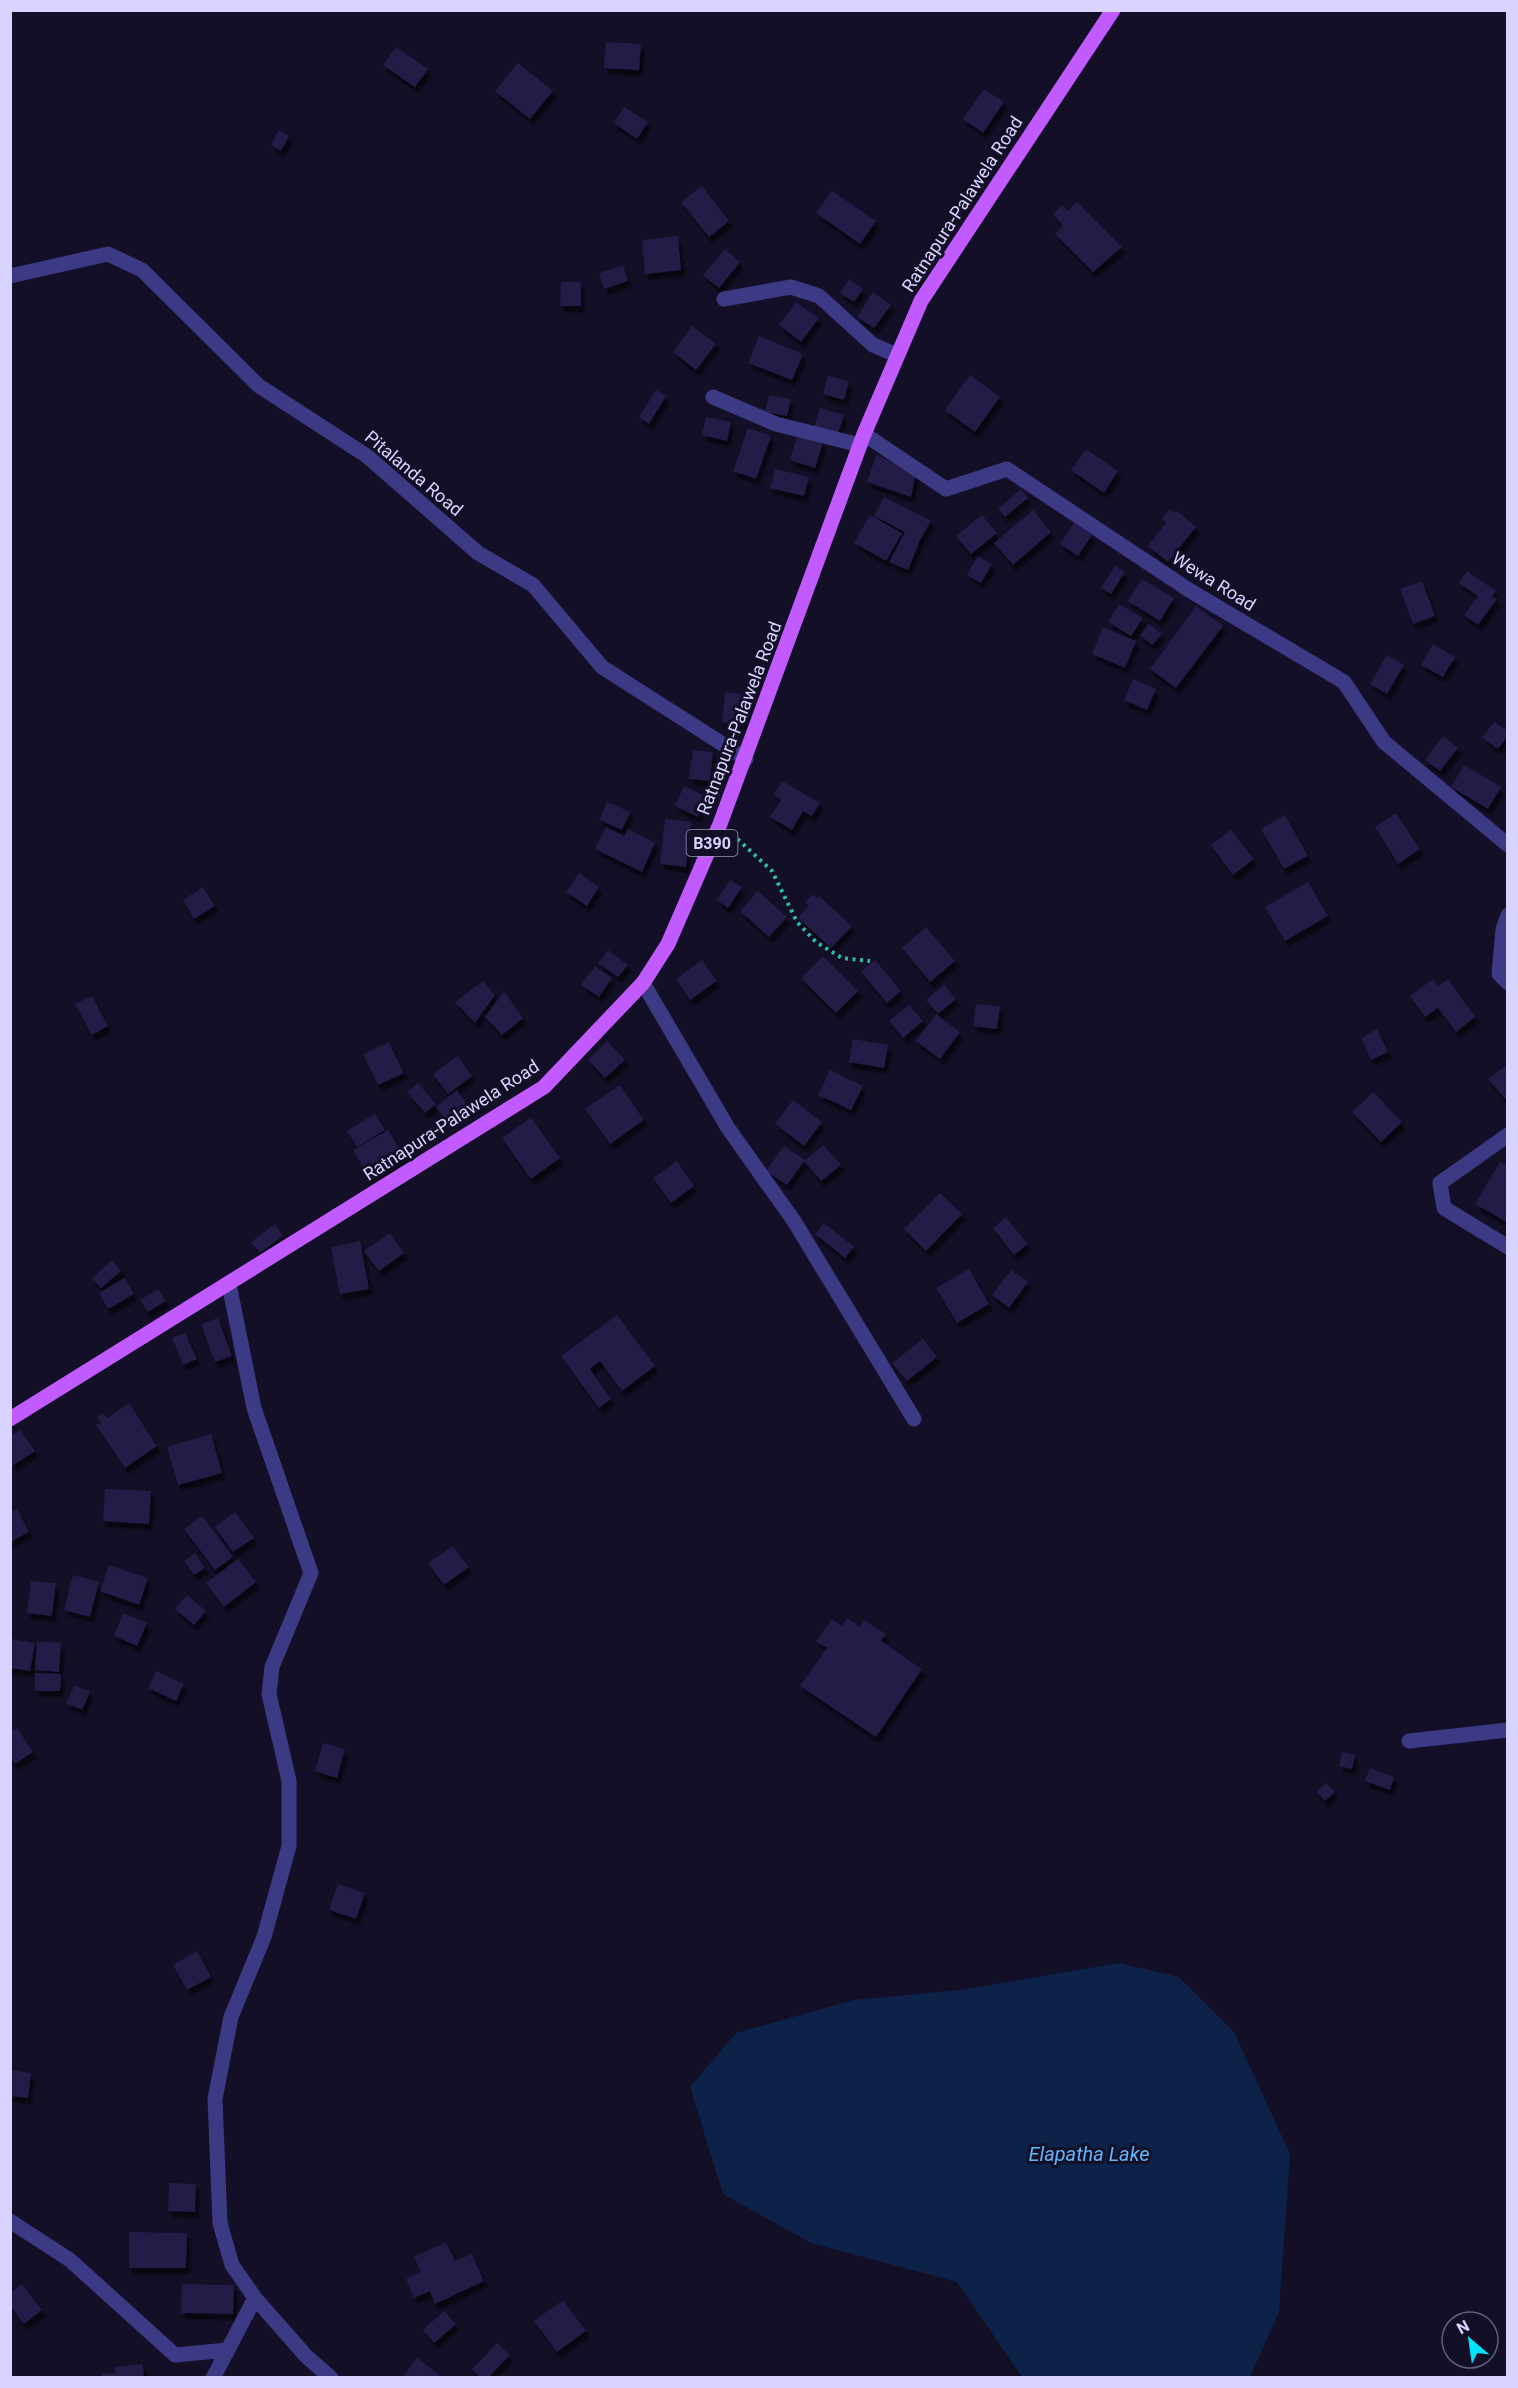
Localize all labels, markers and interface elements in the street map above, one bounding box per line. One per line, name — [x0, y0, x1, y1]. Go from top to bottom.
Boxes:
street label: Ratnapura-Palawela Road — [897, 112, 1027, 296]
street label: Pitalanda Road — [361, 426, 467, 520]
street label: Wewa Road — [1168, 547, 1260, 615]
street label: Ratnapura-Palawela Road — [692, 618, 786, 818]
road number: B390 — [686, 830, 738, 856]
street label: Ratnapura-Palawela Road — [359, 1055, 543, 1185]
water label: Elapatha Lake — [1028, 2142, 1150, 2166]
north arrow — [1440, 2310, 1500, 2370]
text: N — [1453, 2316, 1473, 2338]

